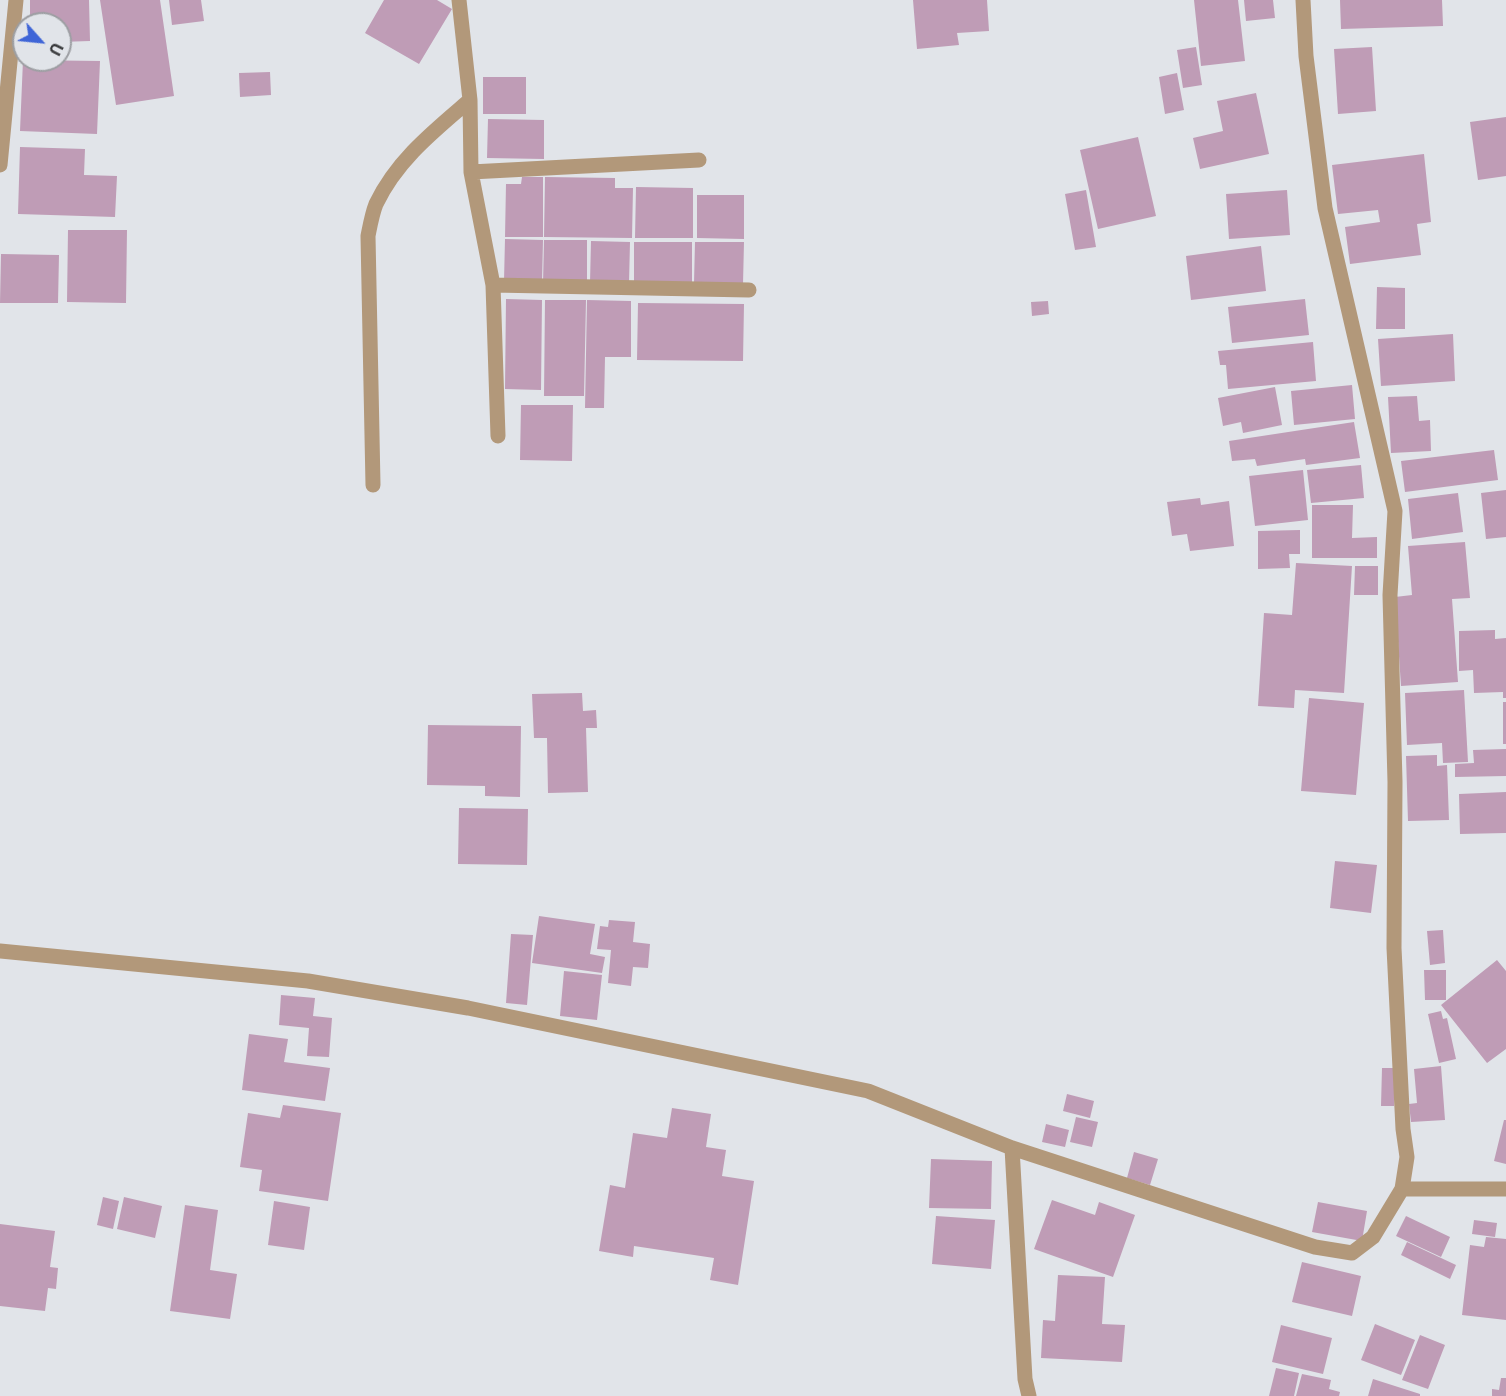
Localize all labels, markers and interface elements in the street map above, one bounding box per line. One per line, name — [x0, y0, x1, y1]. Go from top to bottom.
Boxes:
north arrow — [12, 12, 72, 72]
text: U — [44, 39, 69, 60]

